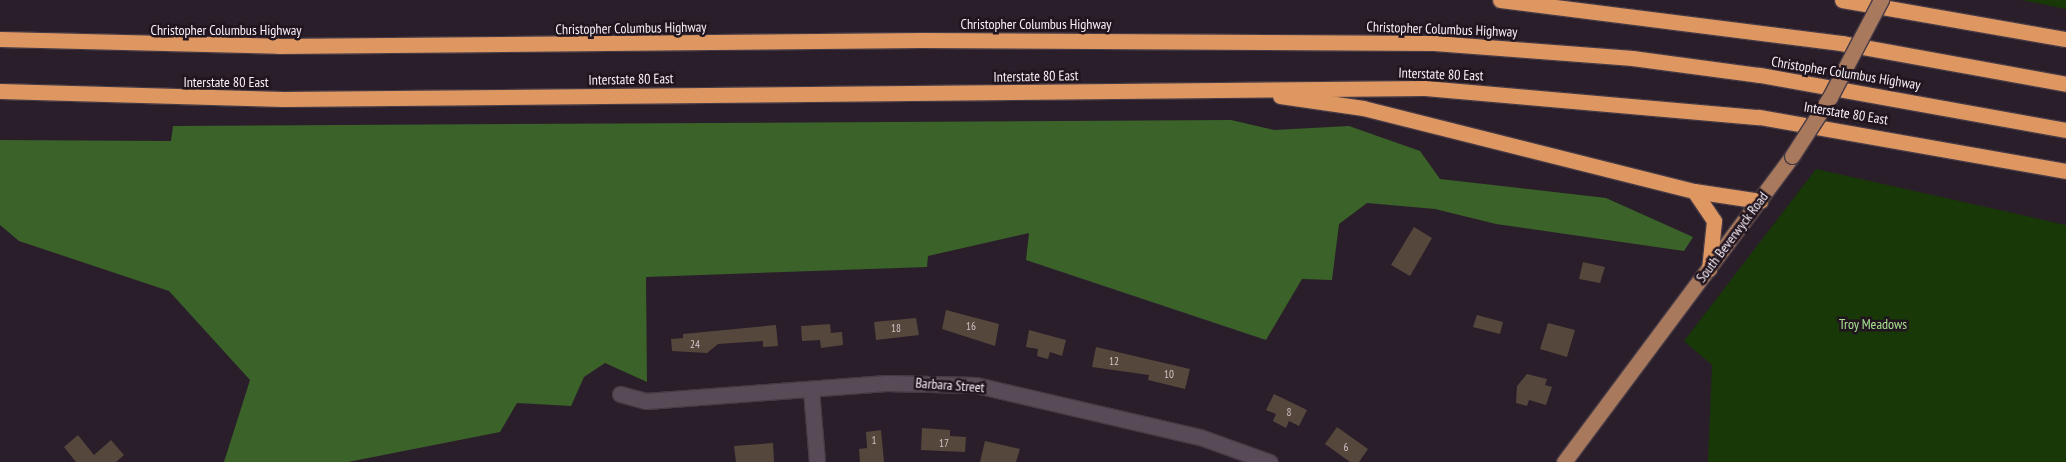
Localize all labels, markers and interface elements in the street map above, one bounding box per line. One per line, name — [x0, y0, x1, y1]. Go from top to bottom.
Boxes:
street label: Christopher Columbus Highway — [960, 16, 1112, 32]
street label: Christopher Columbus Highway — [555, 18, 707, 38]
street label: Christopher Columbus Highway — [1366, 18, 1518, 40]
street label: Christopher Columbus Highway — [150, 22, 302, 38]
street label: Christopher Columbus Highway — [1770, 53, 1922, 93]
street label: Interstate 80 East — [1398, 64, 1484, 84]
street label: Interstate 80 East — [993, 67, 1079, 85]
street label: Interstate 80 East — [588, 70, 674, 88]
street label: Interstate 80 East — [183, 74, 269, 90]
street label: Interstate 80 East — [1803, 98, 1889, 128]
street label: South Beverwyck Road — [1692, 188, 1772, 286]
park label: Troy Meadows — [1839, 316, 1907, 332]
house number: 16 — [966, 319, 976, 333]
house number: 18 — [891, 321, 901, 335]
house number: 24 — [690, 337, 700, 351]
house number: 12 — [1109, 354, 1119, 368]
house number: 10 — [1164, 367, 1174, 381]
street label: Barbara Street — [915, 374, 985, 396]
house number: 8 — [1287, 405, 1291, 419]
house number: 1 — [872, 433, 876, 447]
house number: 17 — [939, 436, 949, 450]
house number: 6 — [1344, 440, 1348, 454]

